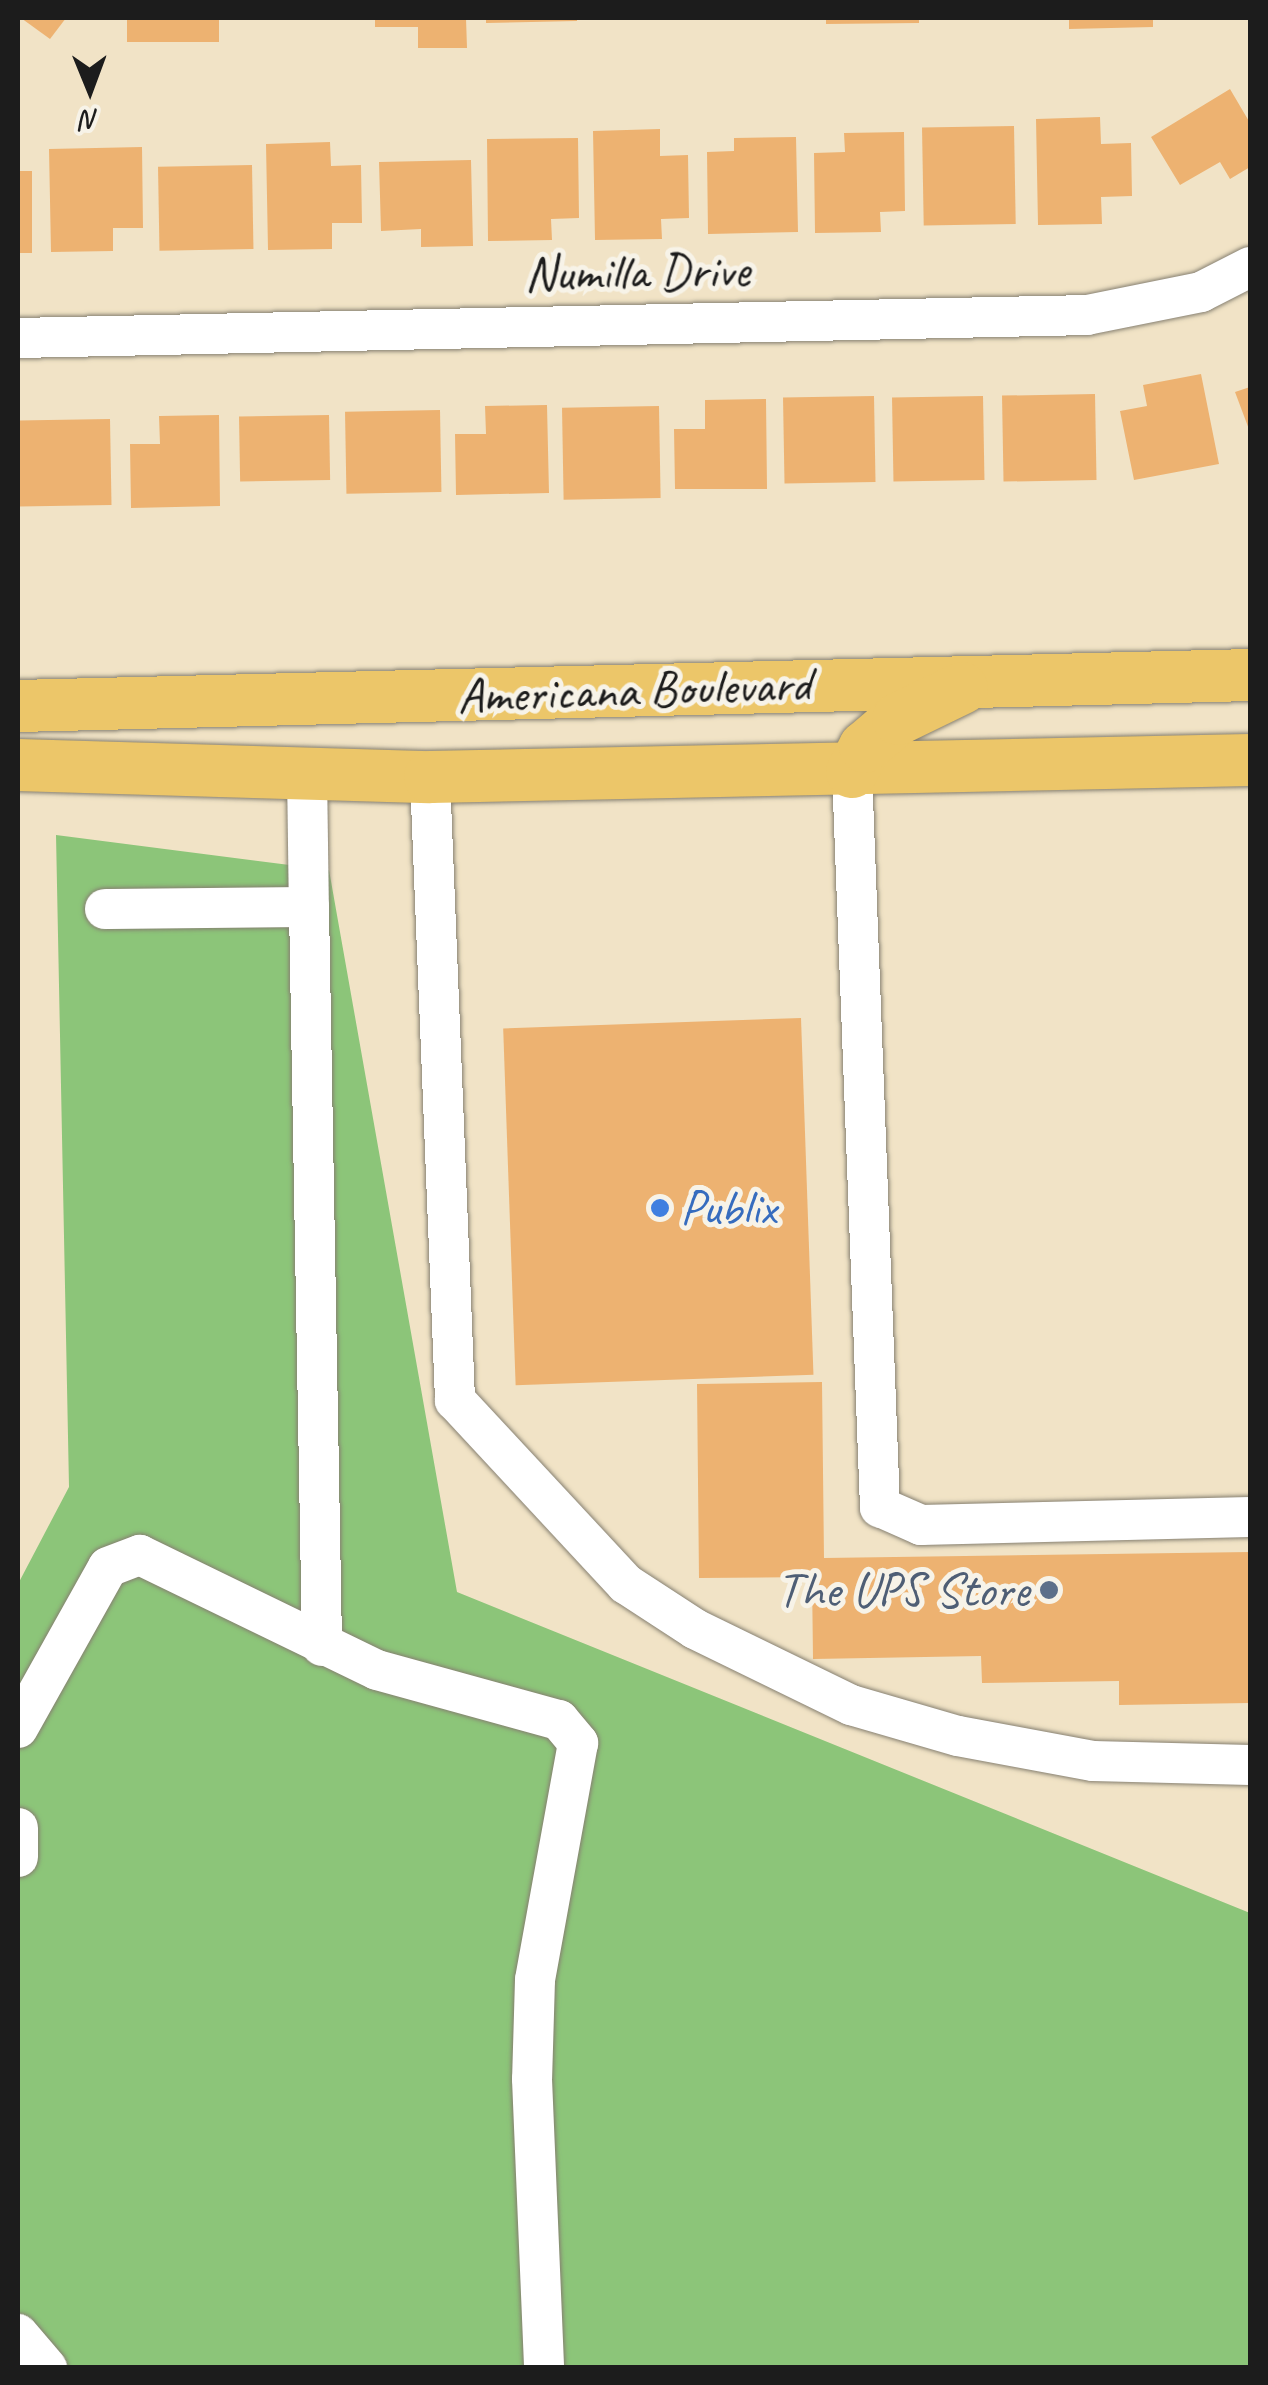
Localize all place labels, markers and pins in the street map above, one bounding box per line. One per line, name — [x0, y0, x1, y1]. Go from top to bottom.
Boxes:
place label: Publix — [680, 1178, 776, 1238]
marker: Publix — [649, 1197, 671, 1219]
place label: The UPS Store — [777, 1560, 1029, 1620]
marker: The UPS Store — [1038, 1579, 1060, 1601]

